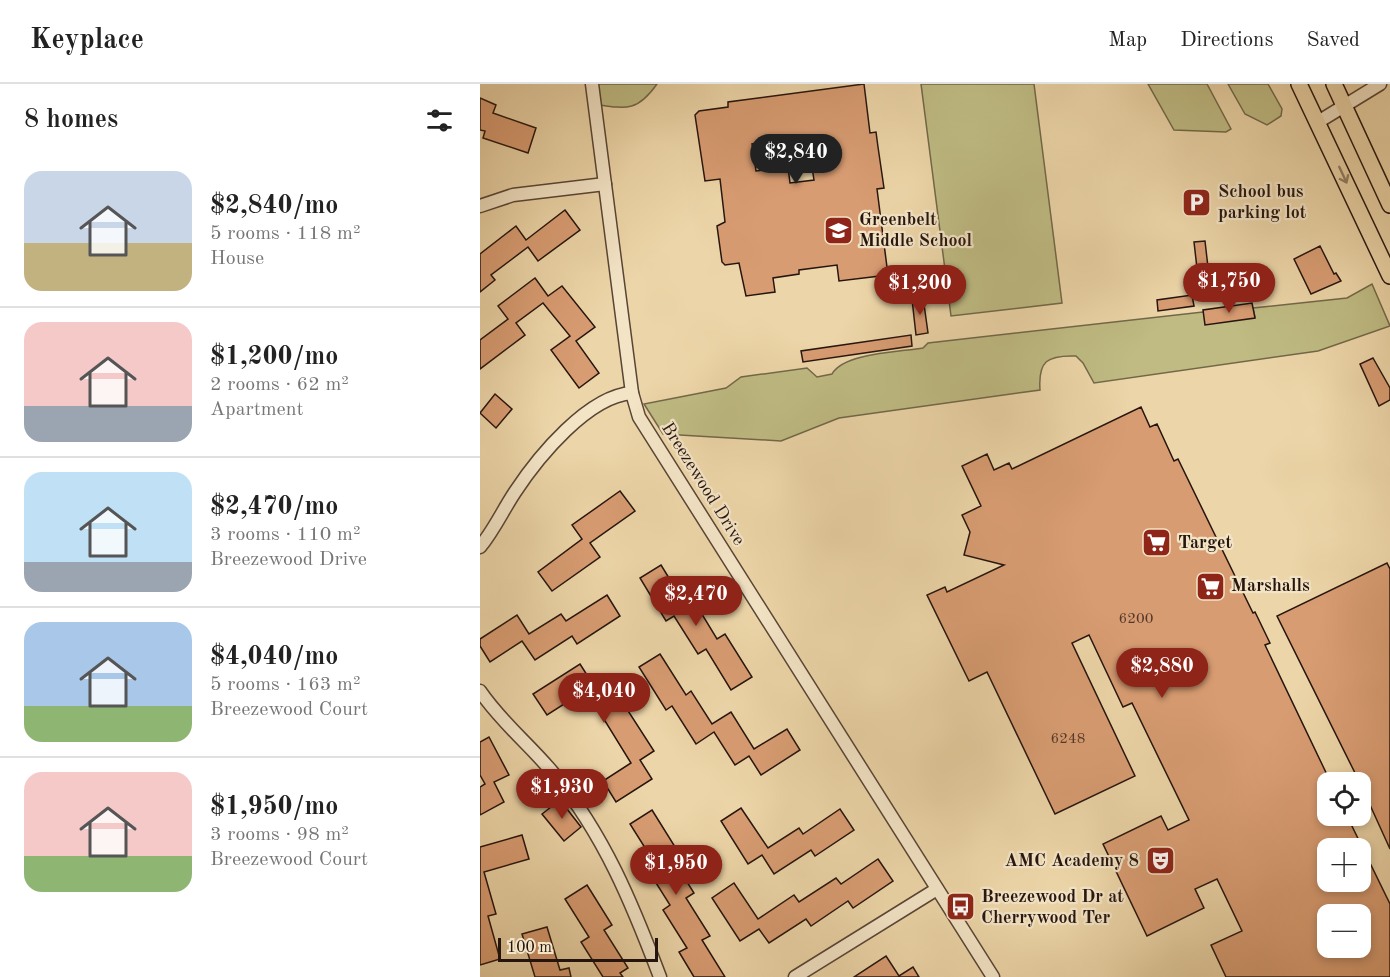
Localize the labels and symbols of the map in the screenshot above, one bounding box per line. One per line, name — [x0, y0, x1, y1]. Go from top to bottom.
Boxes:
pin: $2,840 — [747, 134, 845, 185]
one-way arrow — [1338, 166, 1349, 184]
place label: School bus parking lot — [1218, 183, 1307, 222]
parking icon: School bus parking lot — [1181, 186, 1213, 218]
place label: Greenbelt Middle School — [859, 211, 973, 250]
school or university icon: Greenbelt Middle School — [822, 214, 854, 246]
pin: $1,750 — [1180, 263, 1278, 314]
pin: $1,200 — [871, 265, 969, 316]
street label: Breezewood Drive — [658, 419, 748, 549]
supermarket icon: Target — [1141, 527, 1173, 559]
place label: Target — [1178, 534, 1232, 552]
supermarket icon: Marshalls — [1194, 570, 1226, 602]
pin: $2,470 — [647, 576, 745, 627]
place label: Marshalls — [1231, 577, 1310, 595]
house number: 6200 — [1119, 612, 1153, 627]
pin: $2,880 — [1113, 648, 1211, 699]
pin: $4,040 — [555, 673, 653, 724]
house number: 6248 — [1051, 732, 1085, 747]
pin: $1,930 — [513, 769, 611, 820]
pin: $1,950 — [627, 845, 725, 896]
theatre icon: AMC Academy 8 — [1144, 845, 1176, 877]
place label: AMC Academy 8 — [1005, 852, 1139, 870]
place label: Breezewood Dr at Cherrywood Ter — [981, 888, 1124, 927]
bus stop icon: Breezewood Dr at Cherrywood Ter — [944, 891, 976, 923]
scale bar — [498, 935, 658, 962]

